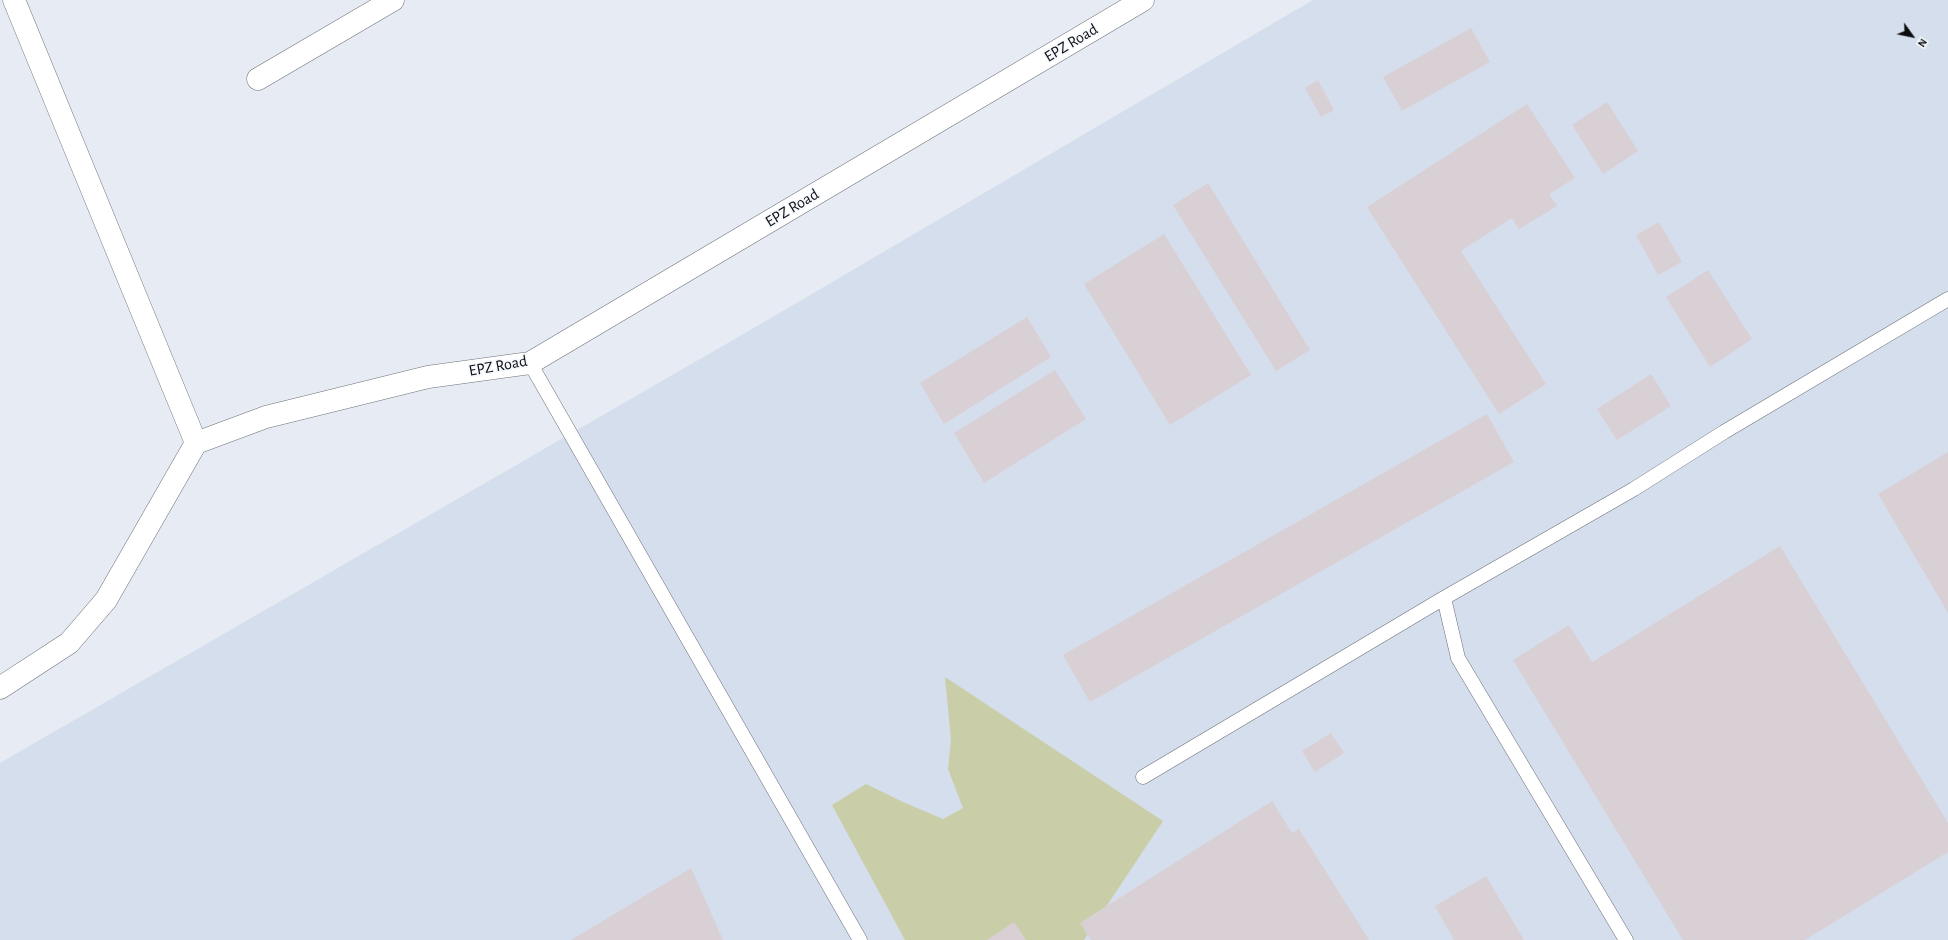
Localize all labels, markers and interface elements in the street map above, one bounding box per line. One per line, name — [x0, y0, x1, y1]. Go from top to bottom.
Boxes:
north arrow — [1892, 16, 1932, 56]
street label: EPZ Road — [1041, 20, 1101, 66]
text: N — [1916, 37, 1929, 49]
street label: EPZ Road — [762, 185, 822, 231]
street label: EPZ Road — [467, 351, 529, 381]

